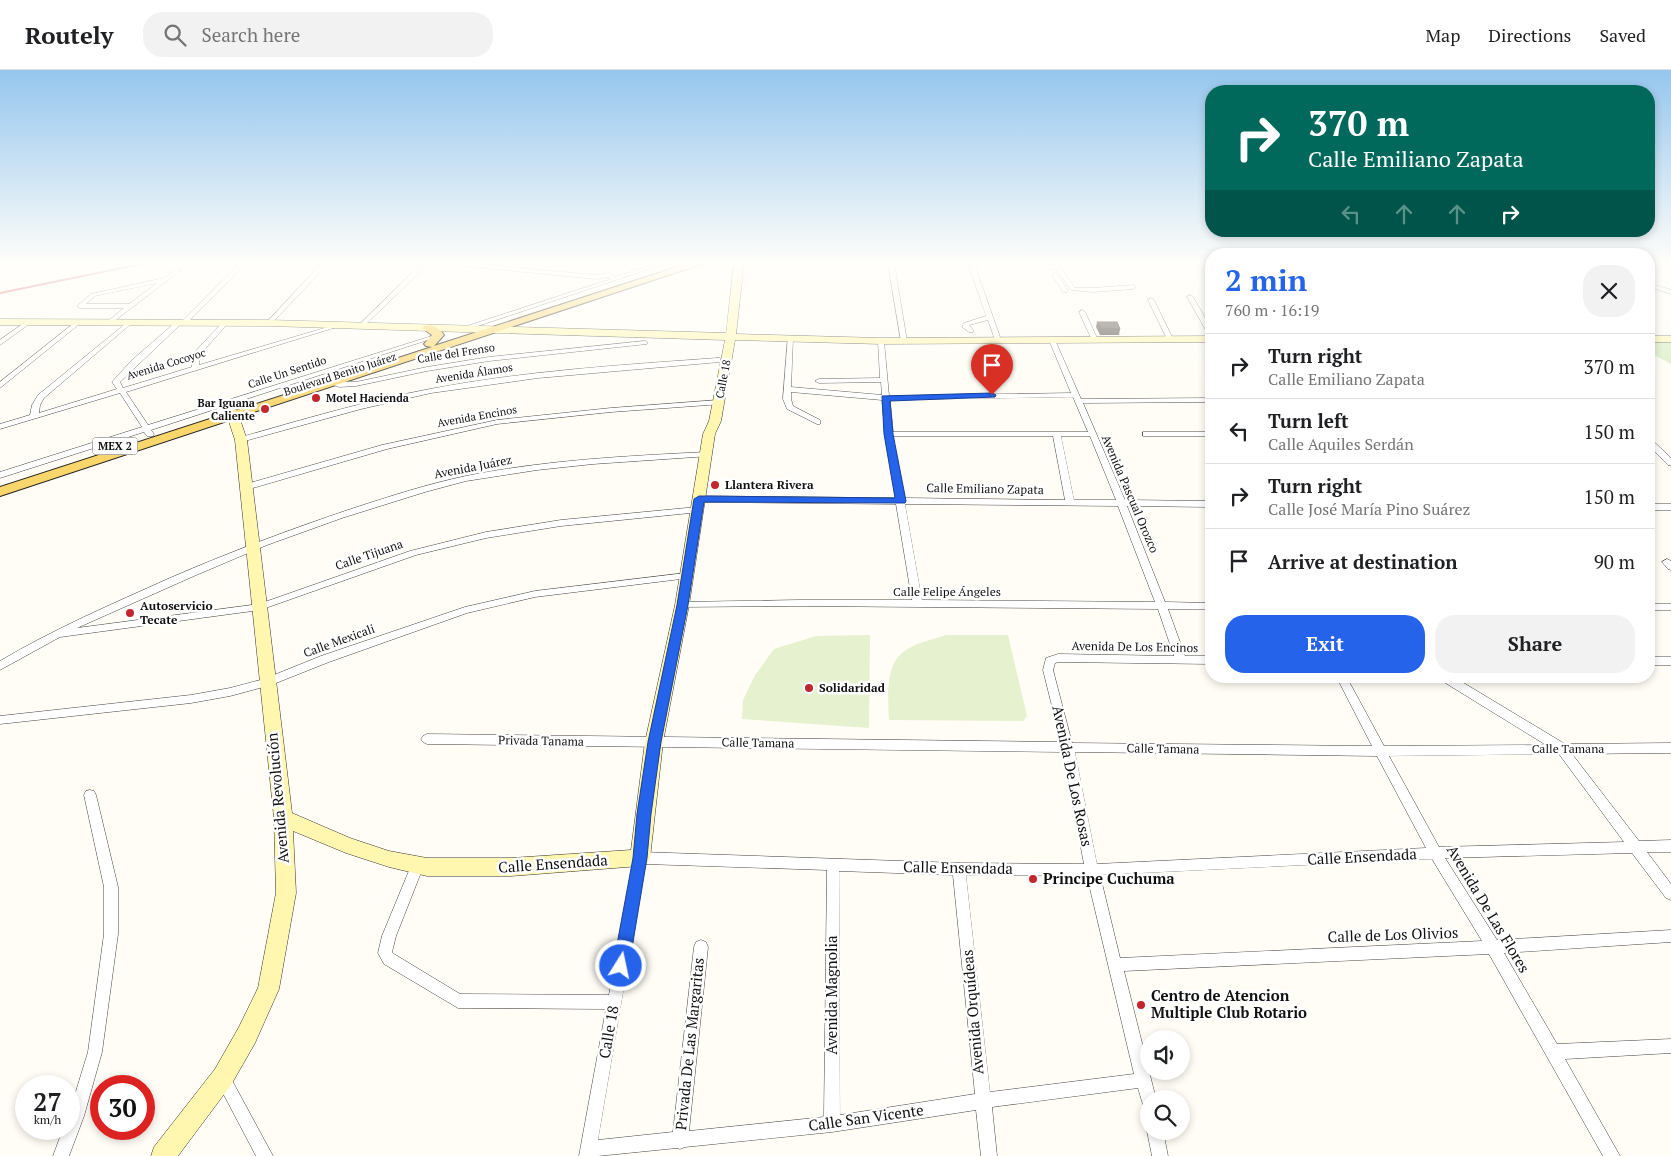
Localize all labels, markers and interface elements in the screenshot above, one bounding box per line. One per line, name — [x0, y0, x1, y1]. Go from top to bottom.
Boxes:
search box — [143, 12, 493, 57]
text: Routely — [25, 19, 113, 51]
icon: search — [161, 21, 189, 49]
text: Search here — [201, 22, 300, 47]
text: Map — [1425, 23, 1460, 47]
text: Directions — [1488, 23, 1571, 47]
text: Saved — [1599, 23, 1646, 47]
text: 370 m — [1308, 100, 1409, 146]
icon: right — [1225, 105, 1290, 170]
text: Calle Emiliano Zapata — [1308, 144, 1524, 173]
icon: left — [1337, 200, 1365, 228]
icon: ahead — [1390, 200, 1418, 228]
icon: ahead — [1443, 200, 1471, 228]
icon: right — [1496, 200, 1524, 228]
text: 2 min — [1225, 260, 1307, 300]
button: close — [1583, 265, 1635, 317]
text: 760 m · 16:19 — [1225, 299, 1319, 321]
street label: Calle del Frenso — [416, 340, 496, 366]
text: Turn right — [1268, 343, 1362, 368]
pin — [971, 344, 1013, 395]
street label: Avenida Cocoyoc — [125, 345, 207, 383]
street label: Boulevard Benito Juárez — [282, 349, 398, 399]
icon: arrive — [978, 351, 1006, 379]
icon: right — [1225, 352, 1253, 380]
street label: Calle Un Sentido — [246, 353, 328, 391]
text: 370 m — [1584, 354, 1635, 379]
street label: Calle 18 — [712, 358, 734, 400]
street label: Avenida Álamos — [434, 360, 514, 386]
text: Calle Emiliano Zapata — [1268, 368, 1425, 390]
place label: Motel Hacienda — [326, 391, 409, 405]
marker: Motel Hacienda — [310, 392, 322, 404]
place label: Bar Iguana Caliente — [198, 396, 255, 423]
street label: Avenida Encinos — [436, 402, 518, 430]
marker: Bar Iguana Caliente — [259, 403, 271, 415]
text: Turn left — [1268, 408, 1349, 433]
icon: left — [1225, 417, 1253, 445]
text: 150 m — [1584, 419, 1635, 444]
street label: Avenida Pascual Orozco — [1099, 433, 1162, 555]
text: Calle Aquiles Serdán — [1268, 433, 1414, 455]
road number: MEX 2 — [92, 438, 138, 454]
street label: Avenida Juárez — [433, 452, 513, 481]
text: Turn right — [1268, 473, 1362, 498]
place label: Llantera Rivera — [725, 477, 814, 492]
marker: Llantera Rivera — [709, 479, 721, 491]
street label: Calle Emiliano Zapata — [926, 480, 1044, 497]
icon: right — [1225, 482, 1253, 510]
text: 150 m — [1584, 484, 1635, 509]
text: Calle José María Pino Suárez — [1268, 498, 1470, 520]
street label: Calle Tijuana — [333, 536, 405, 573]
icon: arrive — [1225, 547, 1253, 575]
text: Arrive at destination — [1268, 549, 1457, 574]
text: 90 m — [1594, 549, 1635, 574]
street label: Calle Felipe Ángeles — [893, 584, 1001, 599]
place label: Autoservicio Tecate — [140, 598, 213, 627]
marker: Autoservicio Tecate — [124, 607, 136, 619]
button: Exit — [1225, 615, 1425, 673]
button: Share — [1435, 615, 1635, 673]
street label: Calle Mexicali — [301, 621, 377, 660]
street label: Avenida De Los Encinos — [1072, 638, 1198, 655]
place label: Solidaridad — [819, 680, 886, 695]
marker: Solidaridad — [803, 682, 815, 694]
street label: Avenida De Los Rosas — [1048, 703, 1098, 848]
street label: Avenida Revolución — [261, 732, 293, 864]
street label: Privada Tanama — [498, 732, 584, 749]
street label: Calle Tamana — [722, 734, 794, 751]
street label: Calle Tamana — [1127, 740, 1199, 757]
street label: Calle Tamana — [1532, 741, 1604, 756]
street label: Avenida De Las Flores — [1443, 841, 1535, 976]
street label: Calle Ensendada — [1307, 843, 1418, 869]
street label: Calle Ensendada — [497, 849, 609, 877]
street label: Calle Ensendada — [903, 856, 1014, 878]
place label: Principe Cuchuma — [1043, 868, 1175, 888]
marker: Principe Cuchuma — [1027, 873, 1039, 885]
street label: Calle de Los Olivios — [1327, 922, 1459, 946]
street label: Avenida Magnolia — [821, 935, 841, 1055]
position arrow — [594, 939, 646, 991]
street label: Avenida Orquídeas — [957, 949, 987, 1075]
street label: Privada De Las Margaritas — [670, 957, 708, 1131]
place label: Centro de Atencion Multiple Club Rotario — [1151, 985, 1307, 1022]
marker: Centro de Atencion Multiple Club Rotario — [1135, 999, 1147, 1011]
street label: Calle 18 — [594, 1004, 623, 1060]
map controls — [1140, 1030, 1190, 1140]
button: sound — [1140, 1030, 1190, 1080]
speed limit sign: 30 — [90, 1075, 155, 1140]
text: 27 — [33, 1085, 62, 1118]
button: search — [1140, 1090, 1190, 1140]
street label: Calle San Vicente — [807, 1099, 925, 1135]
text: km/h — [34, 1112, 61, 1127]

